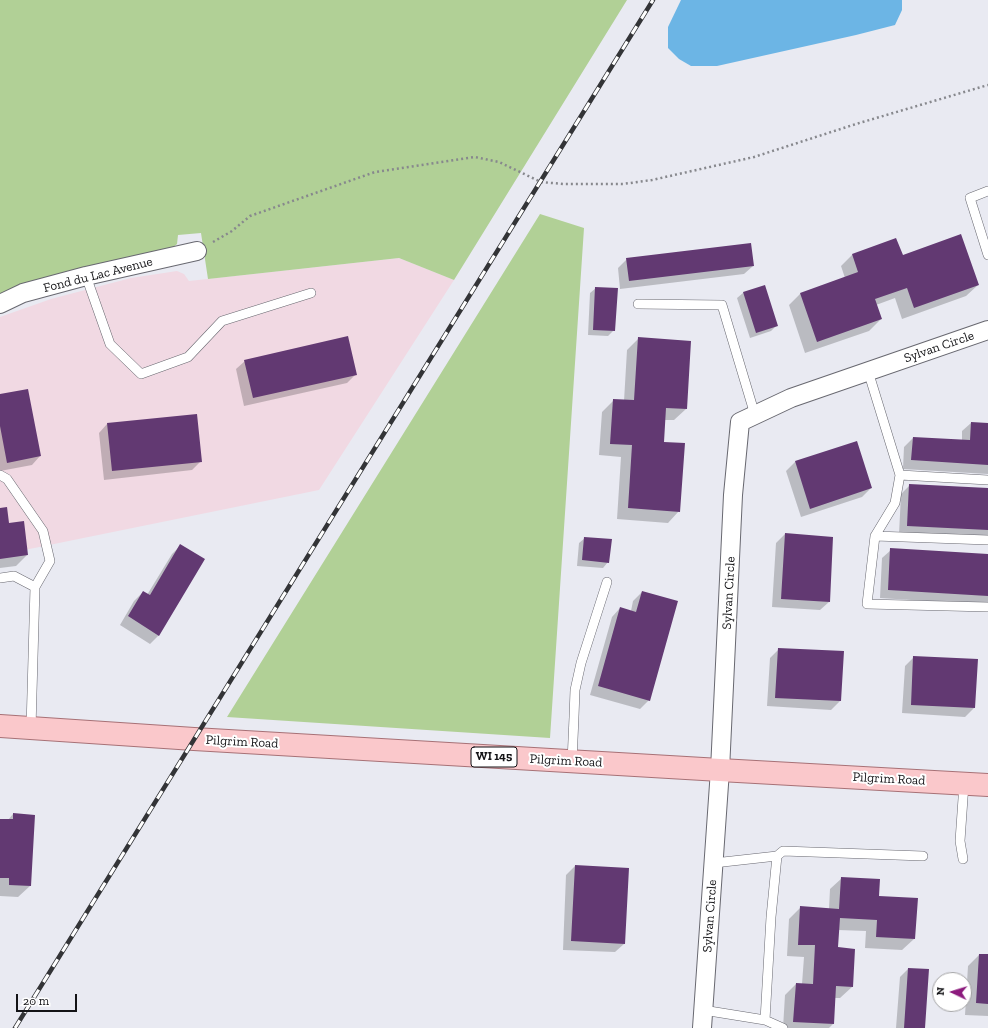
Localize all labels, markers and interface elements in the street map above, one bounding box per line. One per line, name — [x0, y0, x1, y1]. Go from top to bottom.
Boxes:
street label: Fond du Lac Avenue — [42, 254, 154, 296]
street label: Sylvan Circle — [902, 328, 976, 366]
street label: Sylvan Circle — [719, 556, 739, 630]
street label: Pilgrim Road — [205, 732, 279, 752]
road number: WI 145 — [471, 747, 517, 767]
street label: Pilgrim Road — [529, 751, 603, 771]
street label: Pilgrim Road — [852, 769, 926, 789]
street label: Sylvan Circle — [700, 879, 720, 953]
north arrow — [932, 972, 972, 1012]
scale bar — [18, 986, 79, 1012]
text: N — [934, 987, 947, 996]
text: 20 m — [23, 994, 49, 1008]

